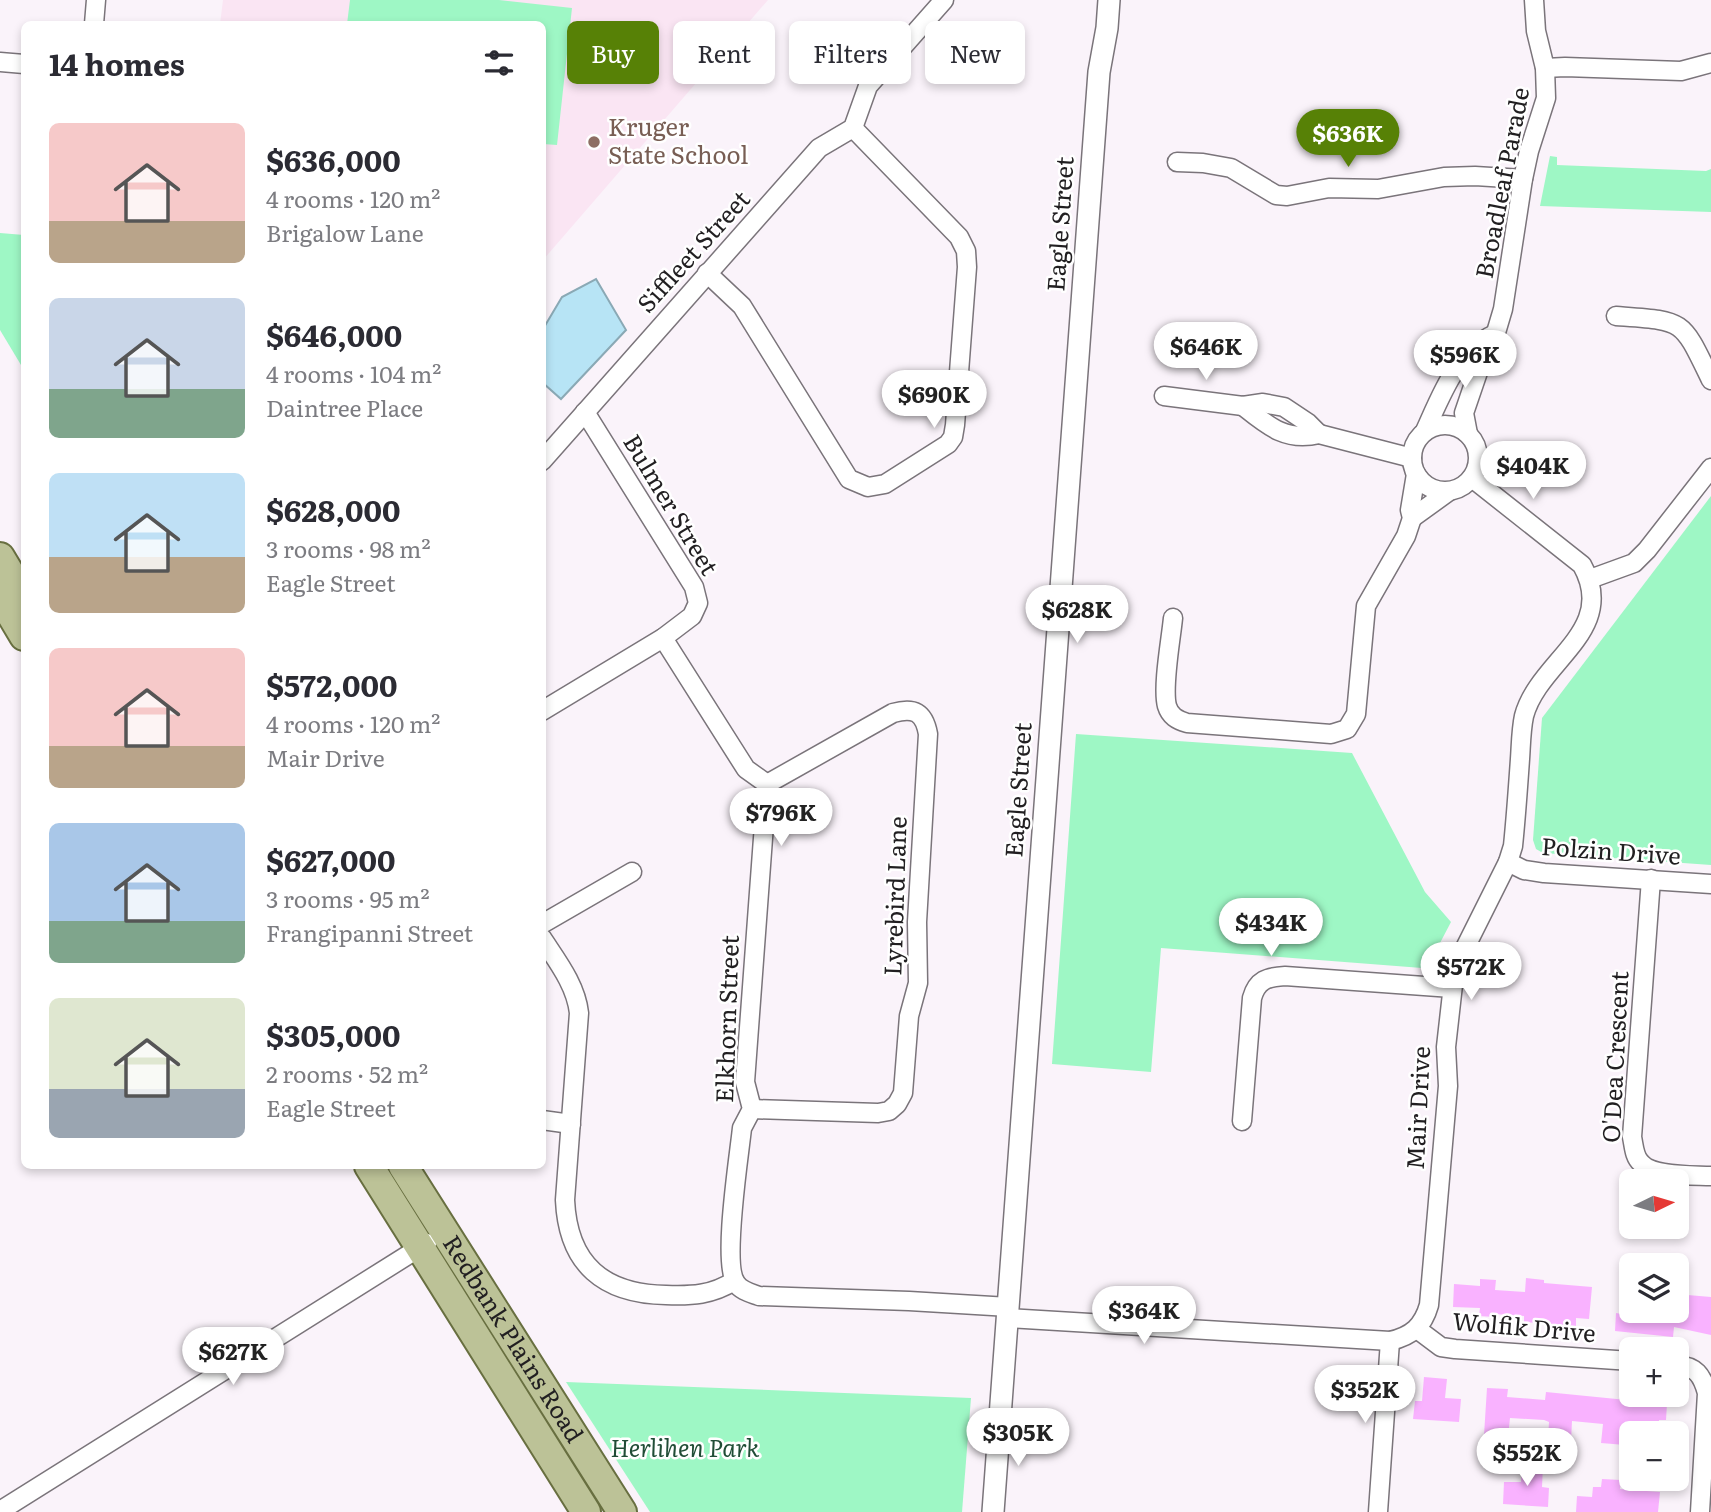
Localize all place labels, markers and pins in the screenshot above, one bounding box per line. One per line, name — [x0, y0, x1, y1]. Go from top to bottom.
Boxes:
place label: Kruger State School — [608, 108, 748, 171]
pin: $636K — [1299, 110, 1397, 169]
marker: Kruger State School — [586, 134, 602, 150]
pin: $646K — [1157, 322, 1255, 382]
pin: $596K — [1416, 330, 1514, 390]
pin: $690K — [885, 370, 983, 430]
pin: $404K — [1484, 442, 1582, 501]
pin: $628K — [1028, 586, 1126, 645]
pin: $796K — [732, 788, 830, 848]
pin: $434K — [1222, 898, 1320, 958]
pin: $572K — [1422, 942, 1520, 1002]
pin: $364K — [1095, 1286, 1193, 1346]
pin: $627K — [184, 1328, 282, 1387]
pin: $352K — [1316, 1366, 1414, 1425]
pin: $305K — [969, 1408, 1067, 1468]
pin: $552K — [1478, 1428, 1576, 1488]

